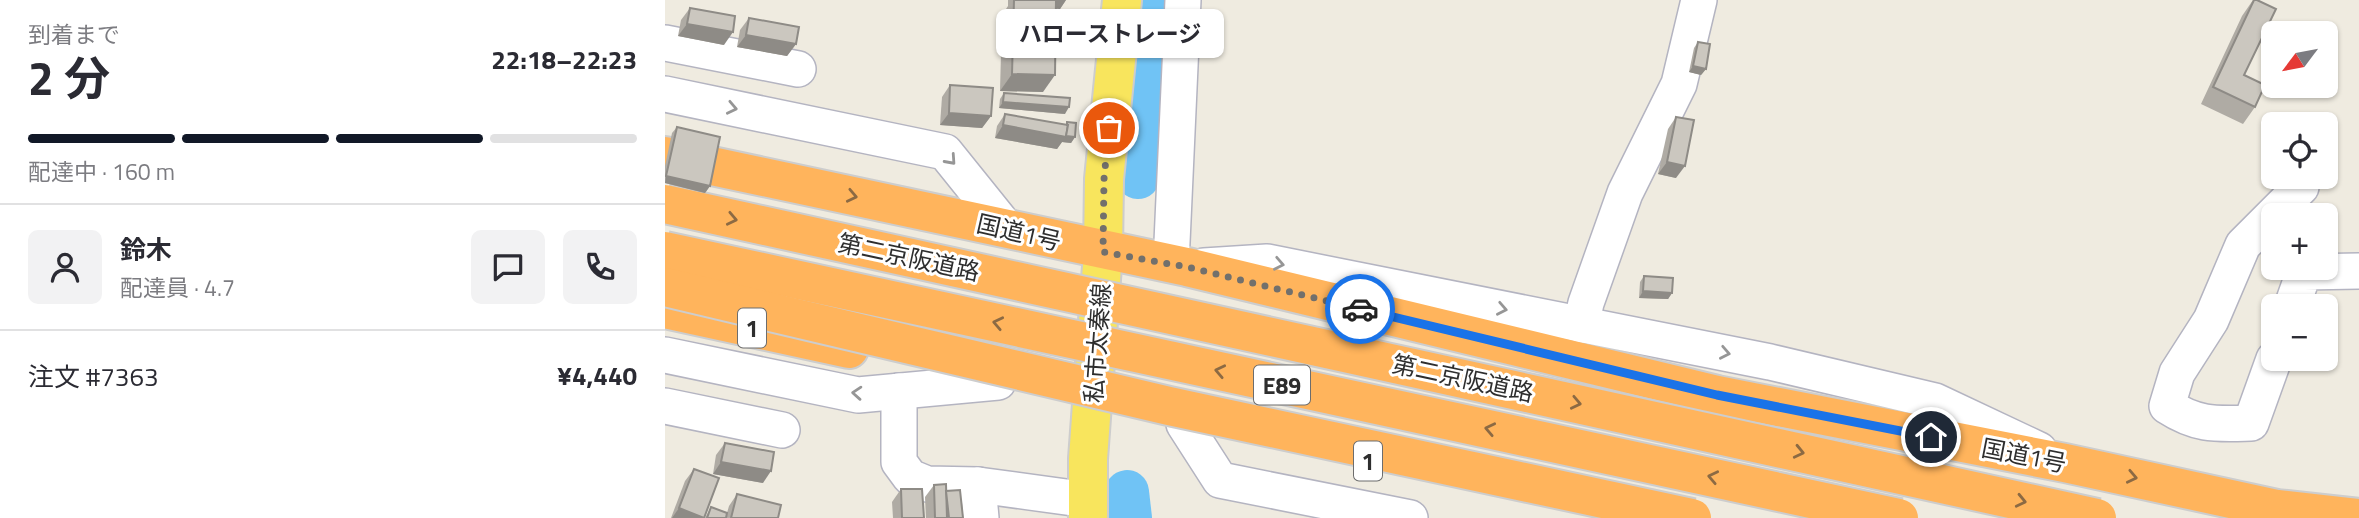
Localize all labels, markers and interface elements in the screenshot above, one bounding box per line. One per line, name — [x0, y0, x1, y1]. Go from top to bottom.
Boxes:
callout: ハローストレージ — [995, 9, 1223, 58]
text: ハローストレージ — [1019, 16, 1201, 51]
text: 到着まで — [28, 17, 120, 52]
north arrow — [2261, 21, 2338, 98]
map controls — [2261, 21, 2338, 371]
text: 22:18–22:23 — [491, 40, 637, 79]
text: 2 分 — [28, 43, 110, 113]
pin — [1079, 98, 1139, 158]
one-way arrow — [726, 99, 738, 114]
icon: bag — [1090, 109, 1128, 147]
button: locate — [2261, 112, 2338, 189]
one-way arrow — [943, 152, 955, 165]
text: 配達中 · 160 m — [28, 154, 175, 189]
one-way arrow — [845, 187, 857, 202]
button: + — [2261, 203, 2338, 280]
street label: 国道1号 — [973, 205, 1065, 259]
one-way arrow — [726, 211, 738, 225]
street label: 第二京阪道路 — [835, 224, 983, 290]
button: person — [28, 230, 102, 304]
text: 鈴木 — [120, 230, 172, 269]
button: chat — [471, 230, 545, 304]
button: phone — [563, 230, 637, 304]
one-way arrow — [1273, 256, 1285, 271]
text: 配達員 · 4.7 — [120, 270, 235, 305]
courier — [1325, 274, 1395, 344]
street label: 私市太秦線 — [1075, 282, 1119, 404]
icon: car — [1341, 290, 1379, 328]
button: − — [2261, 294, 2338, 371]
one-way arrow — [1496, 300, 1508, 315]
road number: 1 — [738, 308, 766, 348]
one-way arrow — [992, 317, 1004, 332]
street label: 第二京阪道路 — [1389, 345, 1537, 411]
one-way arrow — [1719, 345, 1731, 360]
text: ¥4,440 — [557, 356, 637, 395]
text: 注文 #7363 — [28, 357, 159, 396]
one-way arrow — [1214, 365, 1226, 380]
road number: E89 — [1254, 366, 1310, 404]
one-way arrow — [852, 386, 863, 401]
one-way arrow — [1570, 394, 1582, 409]
pin — [1901, 407, 1961, 467]
icon: home — [1912, 418, 1950, 456]
one-way arrow — [1484, 423, 1496, 438]
street label: 国道1号 — [1979, 429, 2069, 481]
road number: 1 — [1354, 442, 1382, 481]
one-way arrow — [1793, 443, 1805, 458]
one-way arrow — [2126, 469, 2138, 484]
one-way arrow — [1707, 471, 1719, 486]
one-way arrow — [2015, 493, 2027, 507]

